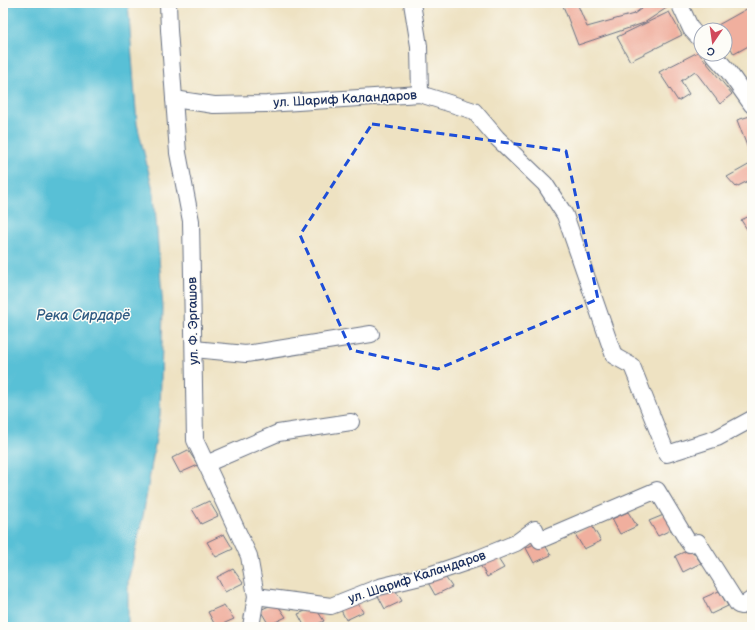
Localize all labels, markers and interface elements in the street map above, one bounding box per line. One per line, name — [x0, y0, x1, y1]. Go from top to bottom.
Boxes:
north arrow — [693, 22, 733, 62]
text: С — [705, 44, 716, 58]
street label: ул. Шариф Каландаров — [273, 87, 417, 111]
street label: ул. Ф. Эргашов — [184, 277, 202, 365]
water label: Река Сирдарё — [36, 307, 130, 324]
street label: ул. Шариф Каландаров — [346, 547, 488, 607]

